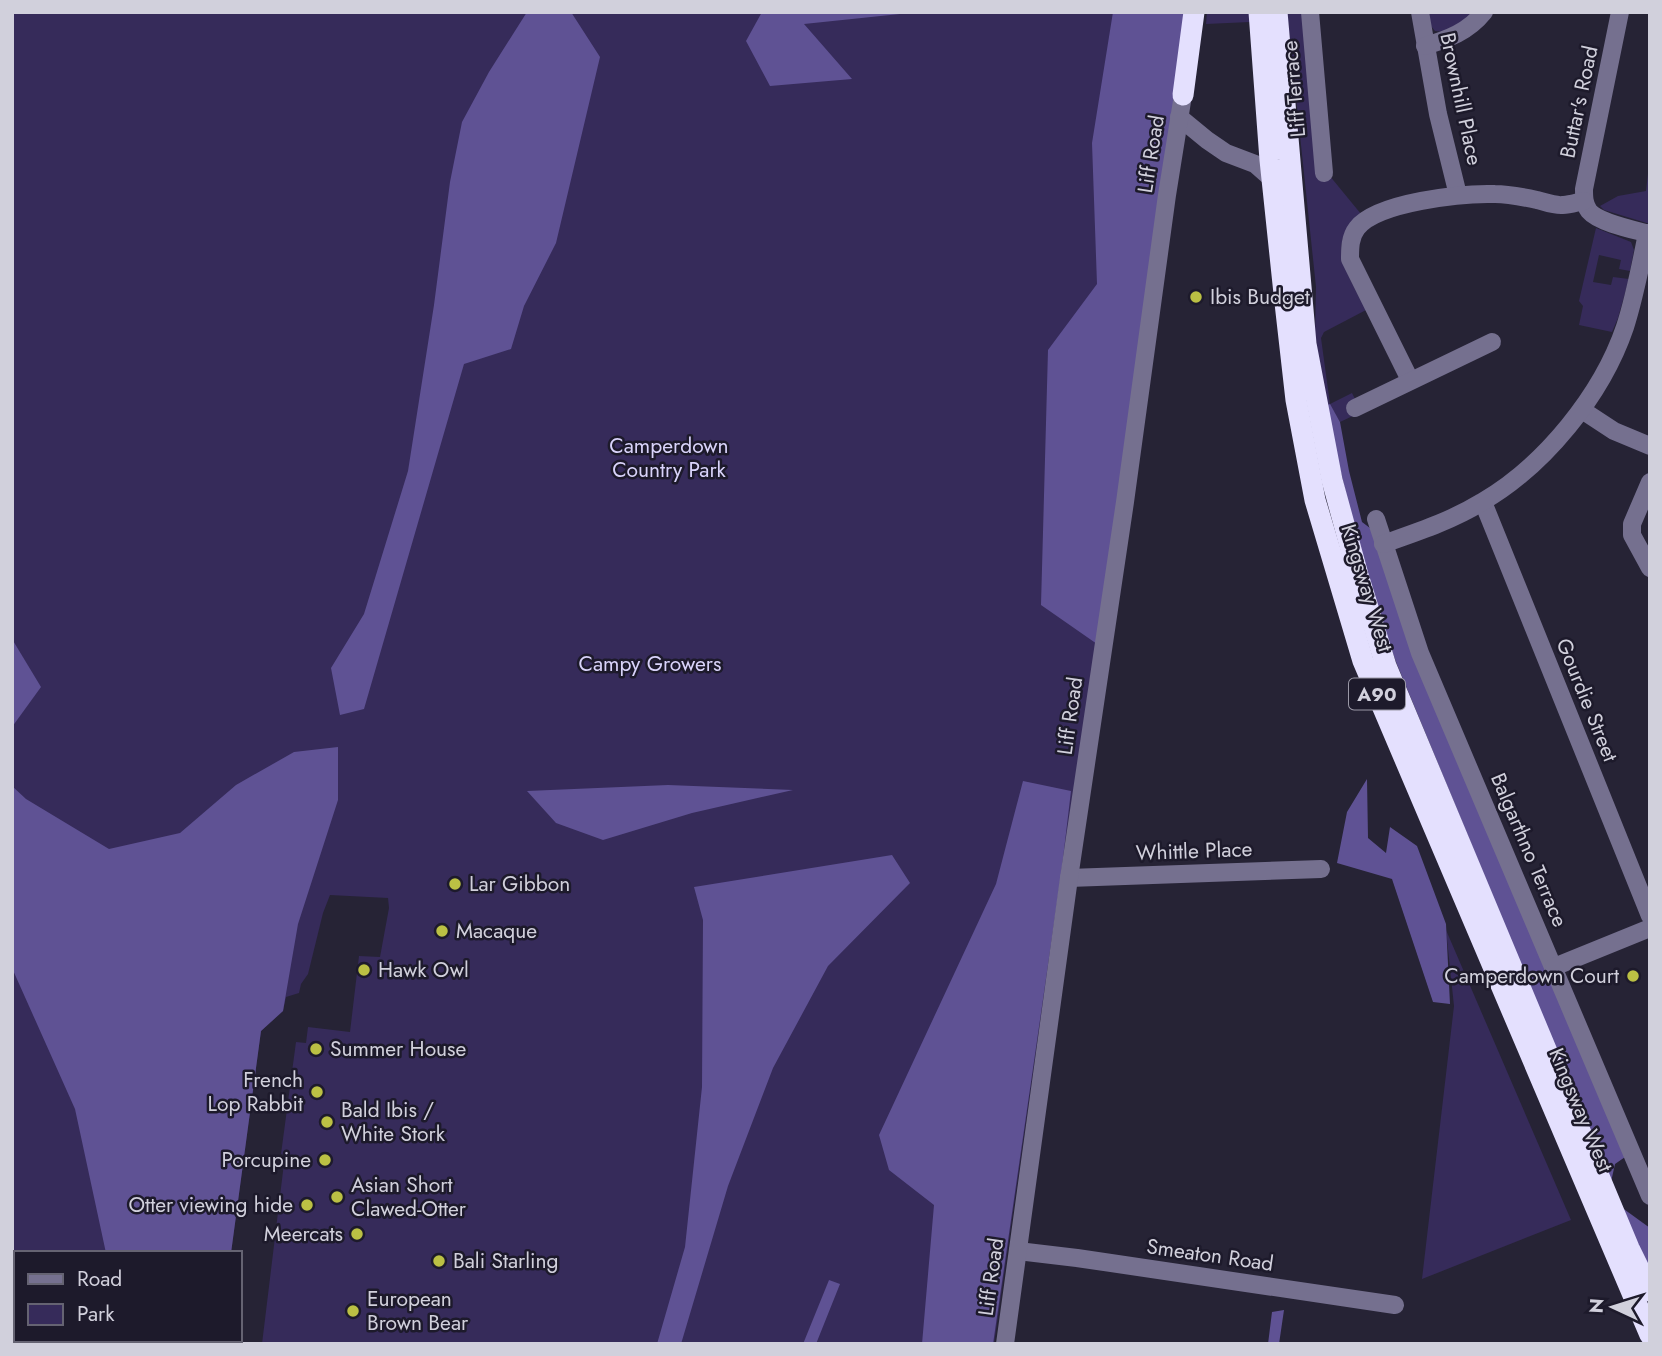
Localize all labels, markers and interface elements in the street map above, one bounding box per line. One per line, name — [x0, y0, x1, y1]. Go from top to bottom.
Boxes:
street label: Brownhill Place — [1432, 30, 1490, 168]
street label: Liff Terrace — [1275, 39, 1313, 139]
street label: Buttar's Road — [1552, 43, 1606, 161]
street label: Liff Road — [1130, 113, 1172, 195]
place label: Ibis Budget — [1210, 282, 1310, 312]
marker: Ibis Budget — [1188, 289, 1204, 305]
park label: Camperdown Country Park — [609, 431, 729, 485]
street label: Kingsway West — [1333, 521, 1401, 655]
street label: Gourdie Street — [1549, 634, 1625, 766]
park label: Campy Growers — [579, 649, 721, 679]
street label: Liff Road — [1050, 675, 1090, 757]
road number: A90 — [1349, 678, 1405, 709]
street label: Balgarthno Terrace — [1483, 768, 1575, 932]
street label: Whittle Place — [1135, 834, 1253, 868]
place label: Lar Gibbon — [469, 869, 570, 899]
marker: Lar Gibbon — [447, 876, 463, 892]
place label: Macaque — [456, 916, 537, 946]
marker: Macaque — [434, 923, 450, 939]
place label: Hawk Owl — [378, 955, 469, 985]
place label: Camperdown Court — [1444, 961, 1619, 991]
marker: Hawk Owl — [356, 962, 372, 978]
marker: Camperdown Court — [1625, 968, 1641, 984]
place label: Summer House — [330, 1034, 467, 1064]
marker: Summer House — [308, 1041, 324, 1057]
street label: Kingsway West — [1541, 1043, 1621, 1177]
place label: French Lop Rabbit — [208, 1065, 303, 1119]
marker: French Lop Rabbit — [309, 1084, 325, 1100]
place label: Bald Ibis / White Stork — [341, 1095, 446, 1149]
marker: Bald Ibis / White Stork — [319, 1114, 335, 1130]
place label: Porcupine — [221, 1145, 311, 1175]
marker: Porcupine — [317, 1152, 333, 1168]
place label: Asian Short Clawed-Otter — [351, 1170, 467, 1224]
marker: Asian Short Clawed-Otter — [329, 1189, 345, 1205]
place label: Otter viewing hide — [129, 1190, 293, 1220]
marker: Otter viewing hide — [299, 1197, 315, 1213]
place label: Meercats — [264, 1219, 343, 1249]
marker: Meercats — [349, 1226, 365, 1242]
street label: Smeaton Road — [1145, 1231, 1275, 1279]
street label: Liff Road — [971, 1236, 1011, 1318]
place label: Bali Starling — [453, 1246, 559, 1276]
legend — [14, 1251, 242, 1342]
marker: Bali Starling — [431, 1253, 447, 1269]
text: Road — [77, 1264, 122, 1294]
north arrow — [1578, 1272, 1648, 1342]
place label: European Brown Bear — [367, 1284, 469, 1338]
text: N — [1583, 1297, 1611, 1314]
text: Park — [77, 1299, 115, 1329]
marker: European Brown Bear — [345, 1303, 361, 1319]

